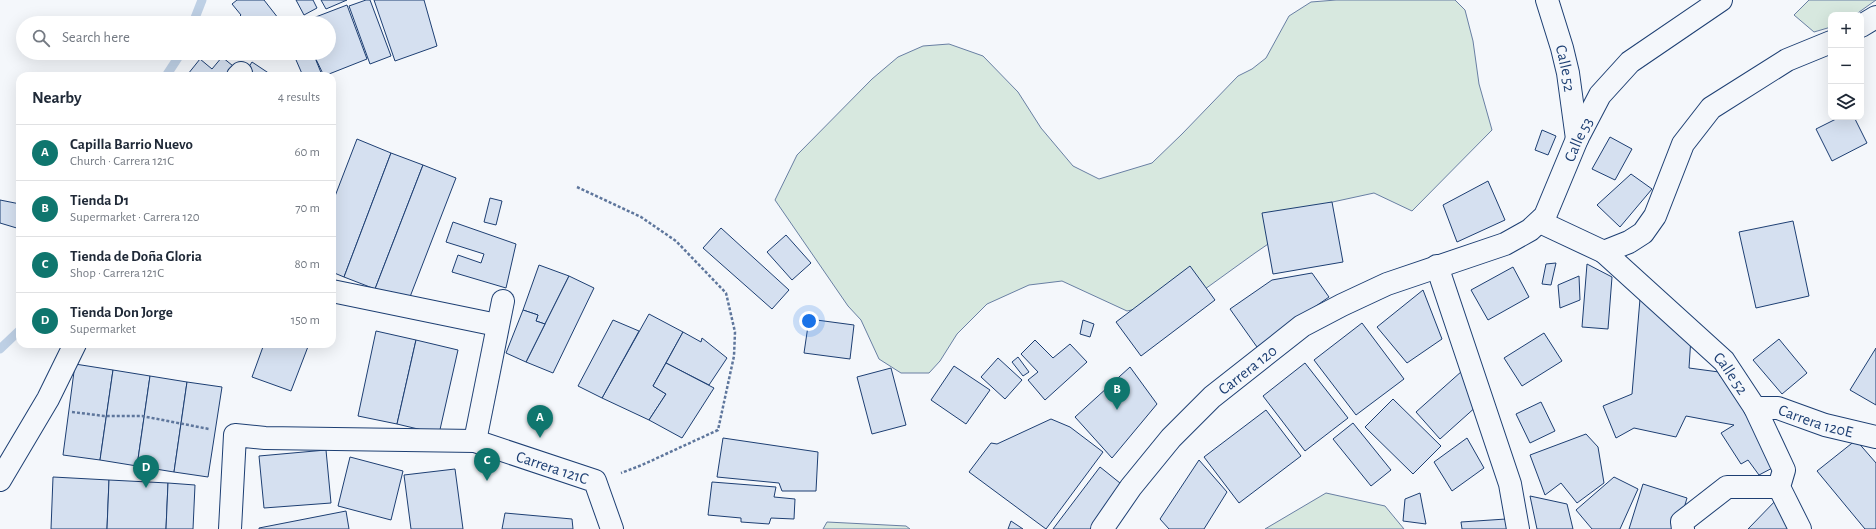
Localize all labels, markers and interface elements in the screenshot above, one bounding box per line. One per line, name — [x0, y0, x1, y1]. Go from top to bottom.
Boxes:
map controls — [1828, 12, 1864, 120]
button: + — [1828, 12, 1864, 48]
search box — [16, 16, 336, 60]
icon: search — [30, 27, 52, 49]
text: Search here — [62, 30, 130, 45]
street label: Calle 52 — [1553, 43, 1577, 93]
button: − — [1828, 48, 1864, 84]
button: layers — [1828, 84, 1864, 120]
text: Nearby — [32, 89, 82, 106]
text: 4 results — [278, 91, 320, 104]
street label: Calle 53 — [1562, 115, 1596, 164]
text: Capilla Barrio Nuevo — [70, 137, 193, 152]
text: A — [41, 146, 49, 159]
text: 60 m — [294, 146, 320, 159]
text: Church · Carrera 121C — [70, 155, 174, 168]
text: Tienda D1 — [70, 193, 129, 208]
text: B — [41, 202, 49, 215]
text: 70 m — [295, 202, 320, 215]
text: Supermarket · Carrera 120 — [70, 211, 200, 224]
text: Tienda de Doña Gloria — [70, 249, 202, 264]
text: C — [42, 258, 48, 271]
text: 80 m — [294, 258, 320, 271]
text: Shop · Carrera 121C — [70, 267, 164, 280]
text: Tienda Don Jorge — [70, 305, 173, 320]
your location — [799, 311, 819, 331]
text: D — [41, 314, 49, 327]
text: 150 m — [291, 314, 320, 327]
text: Supermarket — [70, 323, 136, 336]
street label: Carrera 120 — [1215, 342, 1280, 398]
street label: Calle 52 — [1711, 349, 1751, 397]
pin: B — [1104, 377, 1130, 410]
street label: Carrera 120E — [1776, 402, 1855, 440]
pin: A — [527, 405, 553, 438]
pin: C — [474, 448, 500, 481]
street label: Carrera 121C — [514, 448, 590, 487]
pin: D — [133, 455, 159, 488]

